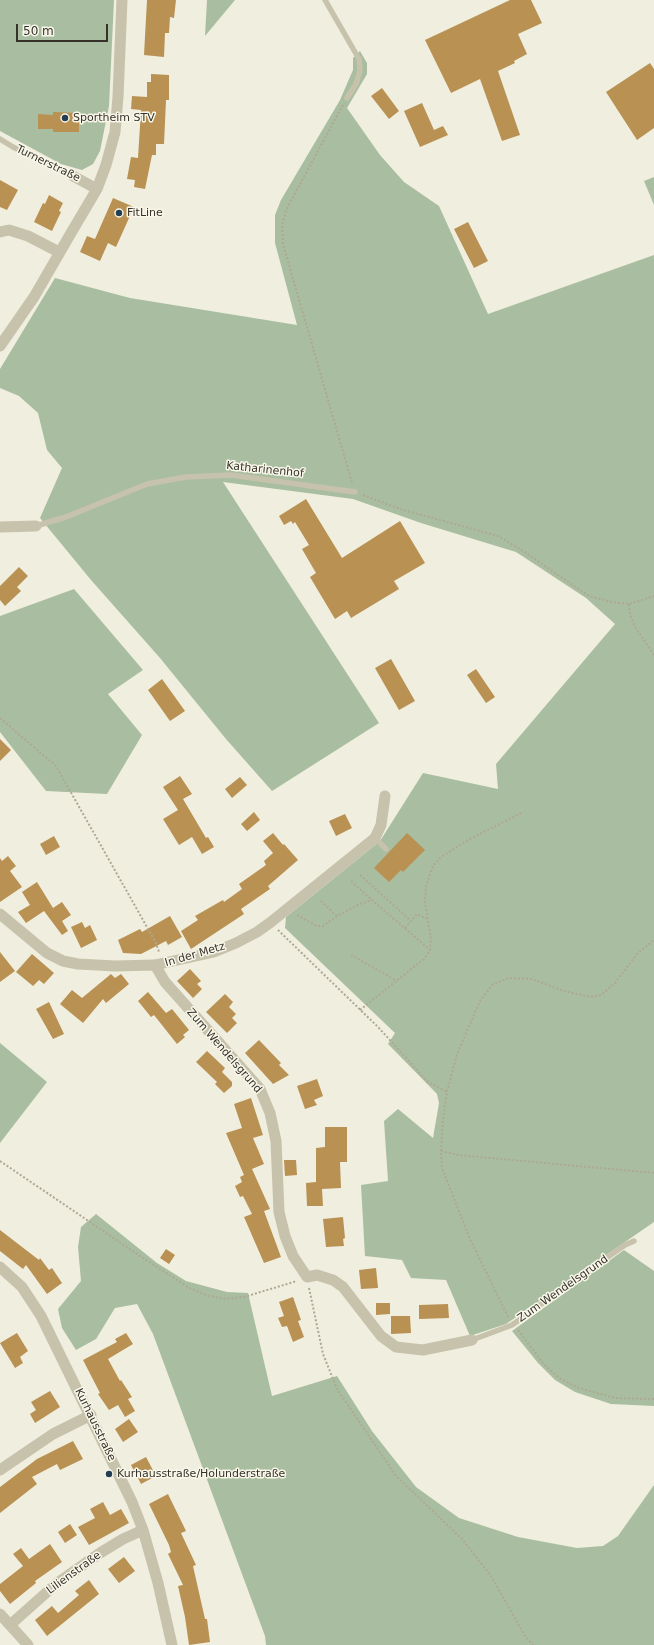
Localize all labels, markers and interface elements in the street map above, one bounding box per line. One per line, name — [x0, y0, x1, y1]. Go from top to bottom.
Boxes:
scale bar — [18, 16, 110, 42]
text: 50 m — [23, 24, 54, 38]
place label: Sportheim STV — [73, 111, 155, 125]
marker: Sportheim STV — [60, 113, 70, 123]
street label: Turnerstraße — [14, 143, 82, 185]
place label: FitLine — [127, 206, 163, 220]
marker: FitLine — [114, 208, 124, 218]
street label: Katharinenhof — [226, 459, 304, 481]
street label: In der Metz — [163, 940, 227, 970]
street label: Zum Wendelsgrund — [184, 1006, 264, 1096]
street label: Zum Wendelsgrund — [515, 1253, 611, 1325]
street label: Kurhausstraße — [72, 1386, 118, 1464]
place label: Kurhausstraße/Holunderstraße — [117, 1467, 285, 1481]
marker: Kurhausstraße/Holunderstraße — [104, 1469, 114, 1479]
street label: Lilienstraße — [44, 1549, 104, 1597]

